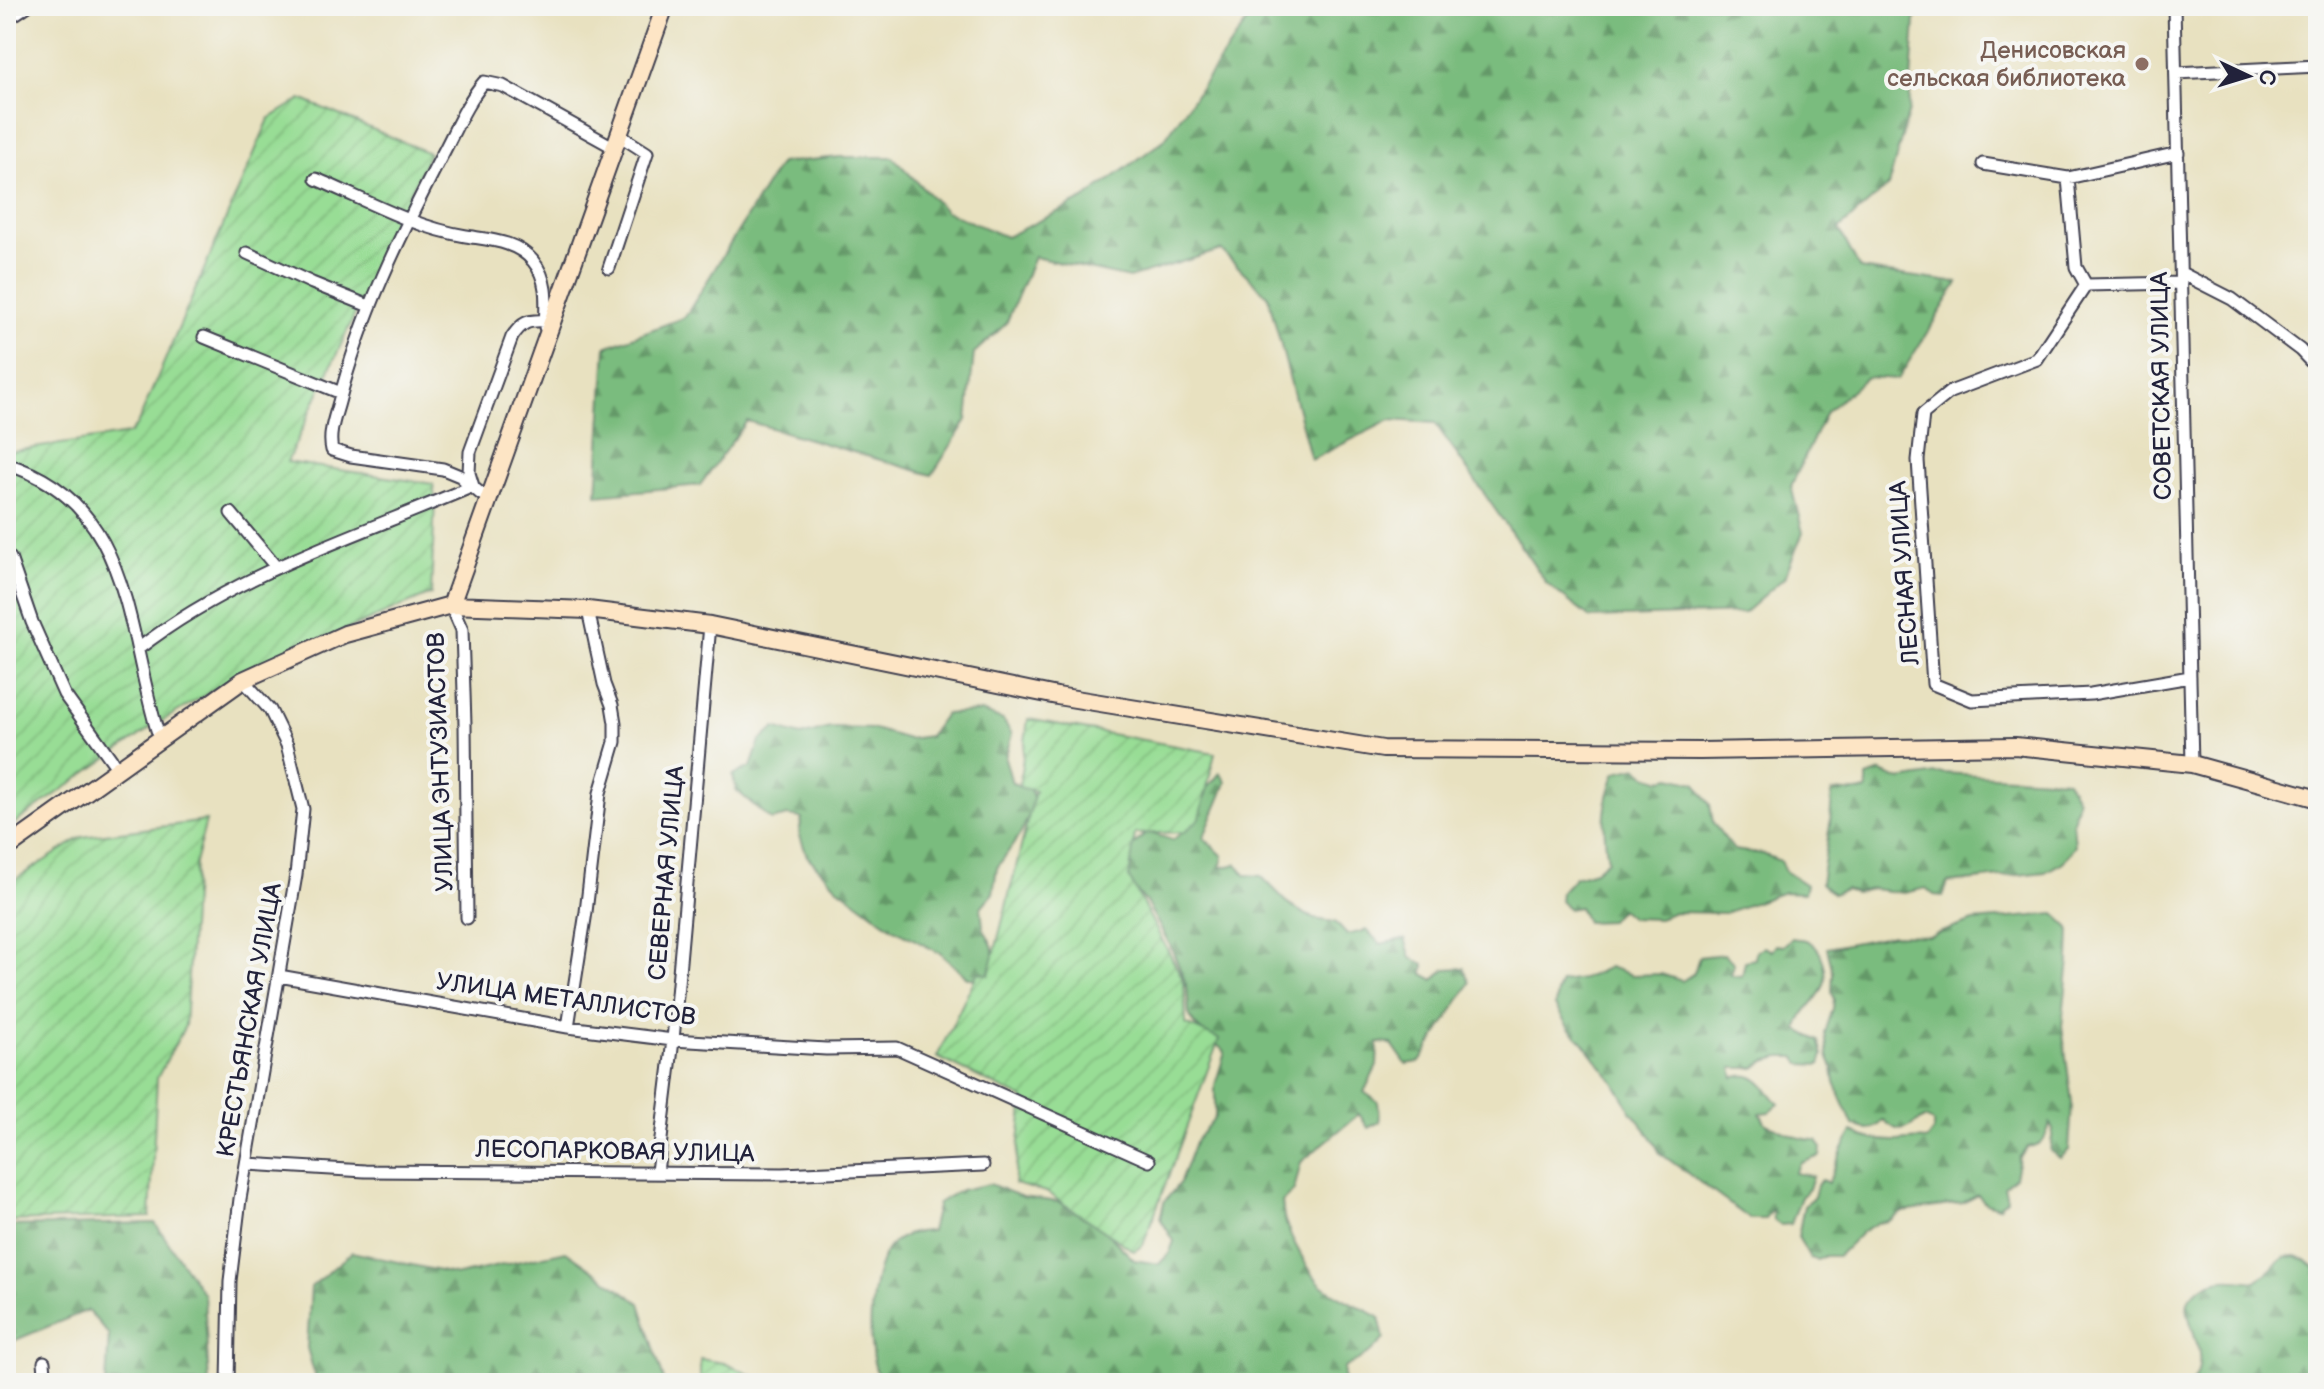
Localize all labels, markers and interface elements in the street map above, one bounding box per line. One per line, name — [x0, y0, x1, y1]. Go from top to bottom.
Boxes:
place label: Денисовская сельская библиотека — [1887, 36, 2126, 93]
north arrow — [2208, 36, 2288, 116]
marker: Денисовская сельская библиотека — [2133, 55, 2151, 73]
text: С — [2252, 69, 2280, 86]
street label: СОВЕТСКАЯ УЛИЦА — [2145, 271, 2178, 500]
street label: ЛЕСНАЯ УЛИЦА — [1884, 480, 1925, 667]
street label: УЛИЦА ЭНТУЗИАСТОВ — [421, 632, 460, 892]
street label: СЕВЕРНАЯ УЛИЦА — [643, 764, 690, 981]
street label: КРЕСТЬЯНСКАЯ УЛИЦА — [211, 880, 288, 1160]
street label: УЛИЦА МЕТАЛЛИСТОВ — [434, 967, 698, 1032]
street label: ЛЕСОПАРКОВАЯ УЛИЦА — [474, 1135, 755, 1168]

